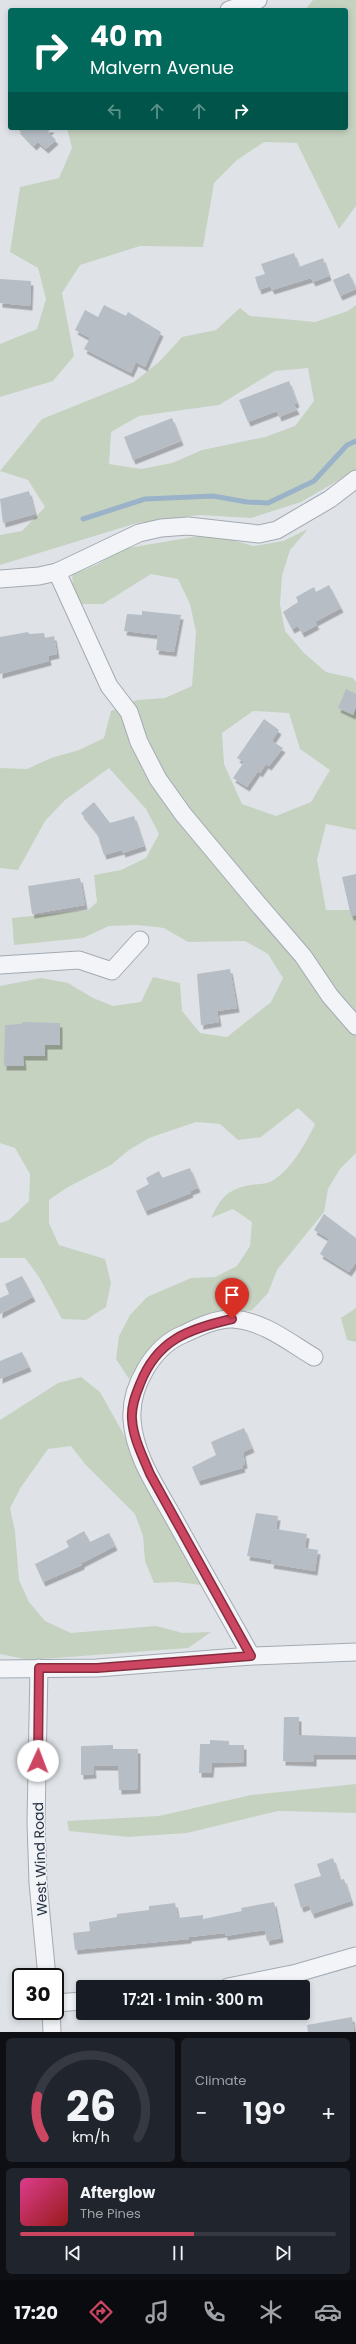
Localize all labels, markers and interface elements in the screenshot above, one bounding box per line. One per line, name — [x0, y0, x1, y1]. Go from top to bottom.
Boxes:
text: 40 m — [90, 17, 163, 56]
icon: right — [24, 24, 76, 76]
text: Malvern Avenue — [90, 55, 234, 80]
icon: left — [104, 100, 126, 122]
icon: ahead — [146, 100, 168, 122]
icon: ahead — [188, 100, 210, 122]
icon: right — [230, 100, 252, 122]
pin — [215, 1278, 249, 1319]
icon: arrive — [221, 1284, 243, 1306]
position arrow — [17, 1740, 59, 1782]
street label: West Wind Road — [28, 1802, 52, 1916]
speed limit sign: 30 — [12, 1968, 64, 2020]
text: 17:21 · 1 min · 300 m — [123, 1989, 263, 2010]
text: Climate — [195, 2071, 246, 2090]
text: 26 — [65, 2077, 116, 2136]
text: 19° — [243, 2092, 286, 2135]
text: − — [195, 2098, 207, 2129]
text: + — [321, 2098, 336, 2129]
text: km/h — [71, 2127, 110, 2147]
text: Afterglow — [80, 2182, 155, 2203]
text: The Pines — [80, 2204, 141, 2223]
icon: previous — [62, 2242, 84, 2264]
icon: pause — [167, 2242, 189, 2264]
icon: next — [272, 2242, 294, 2264]
icon: directions — [87, 2298, 115, 2326]
icon: music — [143, 2298, 171, 2326]
icon: phone — [200, 2298, 228, 2326]
icon: climate — [257, 2298, 285, 2326]
icon: car — [314, 2298, 342, 2326]
text: 17:20 — [14, 2300, 58, 2325]

